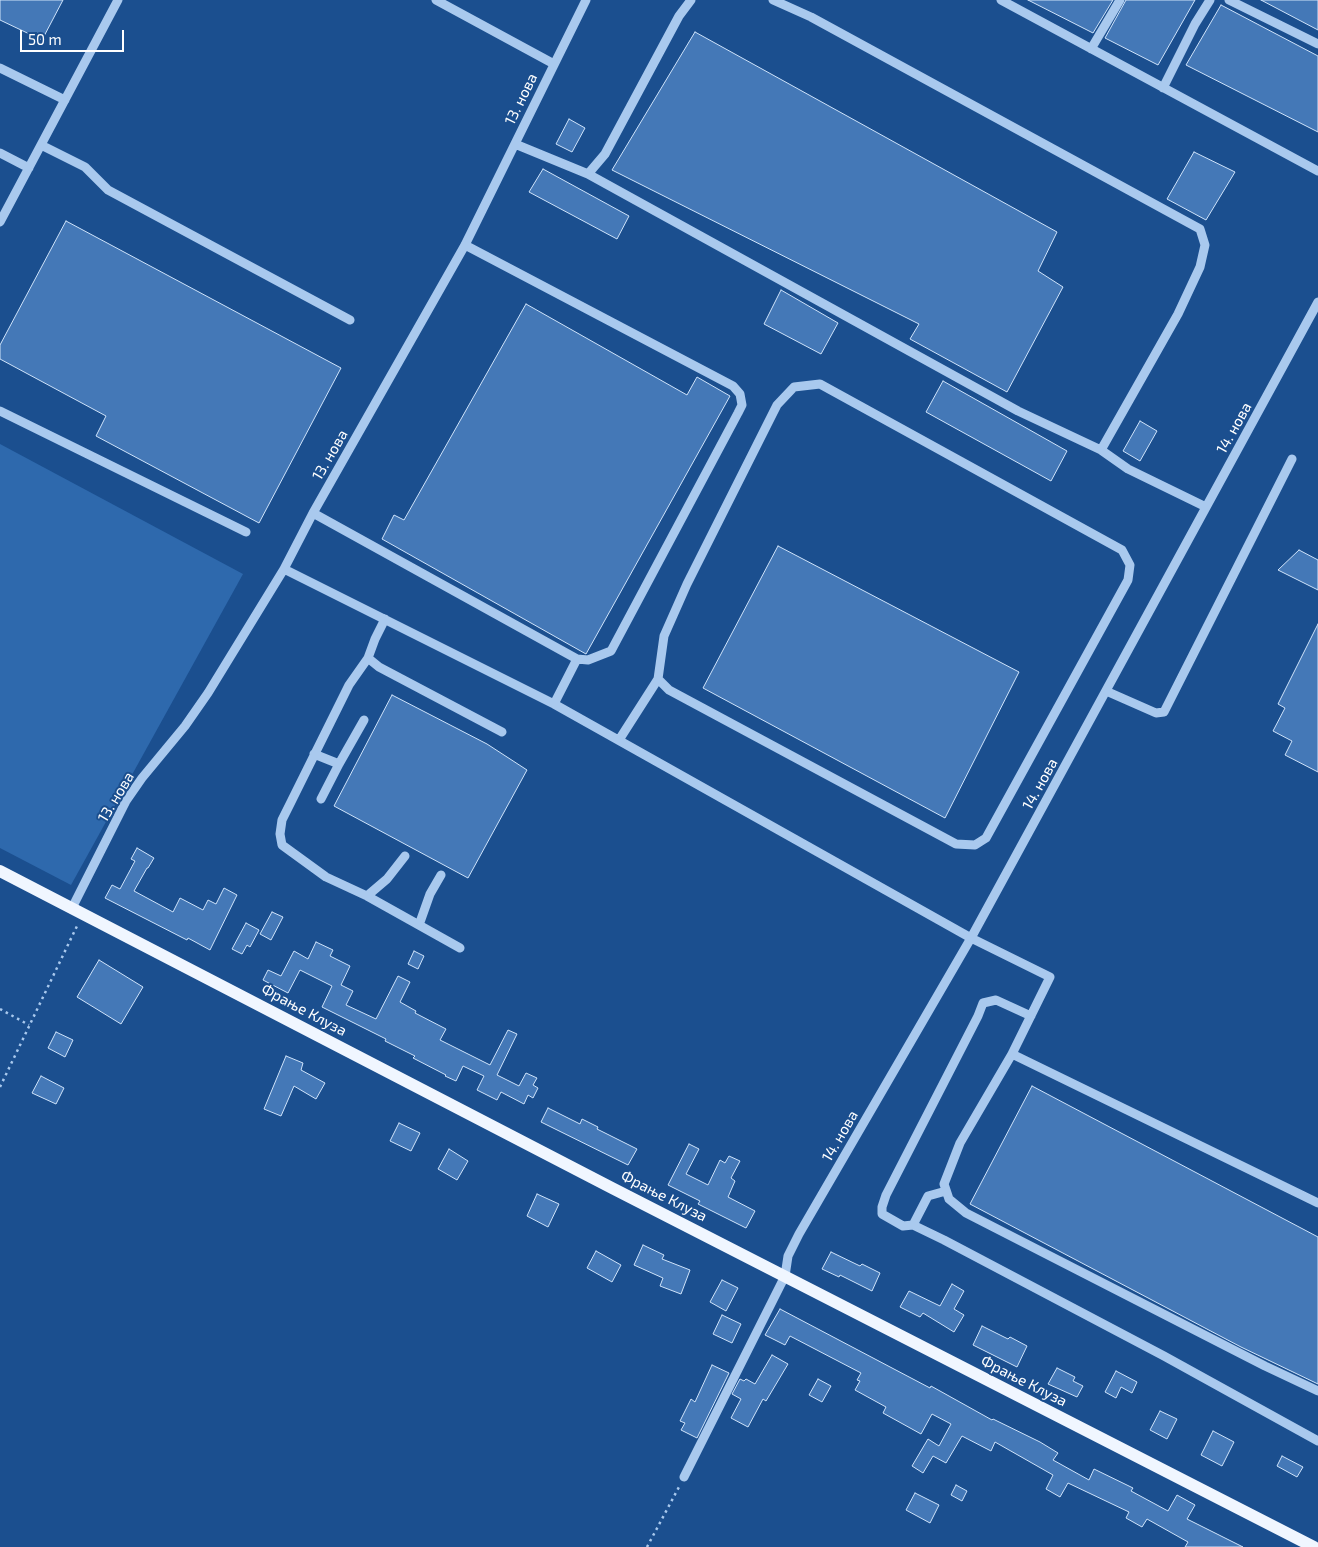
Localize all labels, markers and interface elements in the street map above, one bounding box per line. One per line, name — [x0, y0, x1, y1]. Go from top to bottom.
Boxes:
scale bar — [22, 20, 126, 52]
text: 50 m — [28, 30, 62, 48]
street label: 13. нова — [501, 70, 541, 128]
street label: 14. нова — [1213, 399, 1255, 457]
street label: 13. нова — [308, 427, 352, 483]
street label: 14. нова — [1019, 755, 1061, 813]
street label: 13. нова — [94, 769, 138, 825]
street label: Фрање Клуза — [258, 980, 350, 1040]
street label: 14. нова — [818, 1107, 862, 1165]
street label: Фрање Клуза — [618, 1167, 710, 1225]
street label: Фрање Клуза — [978, 1352, 1070, 1410]

